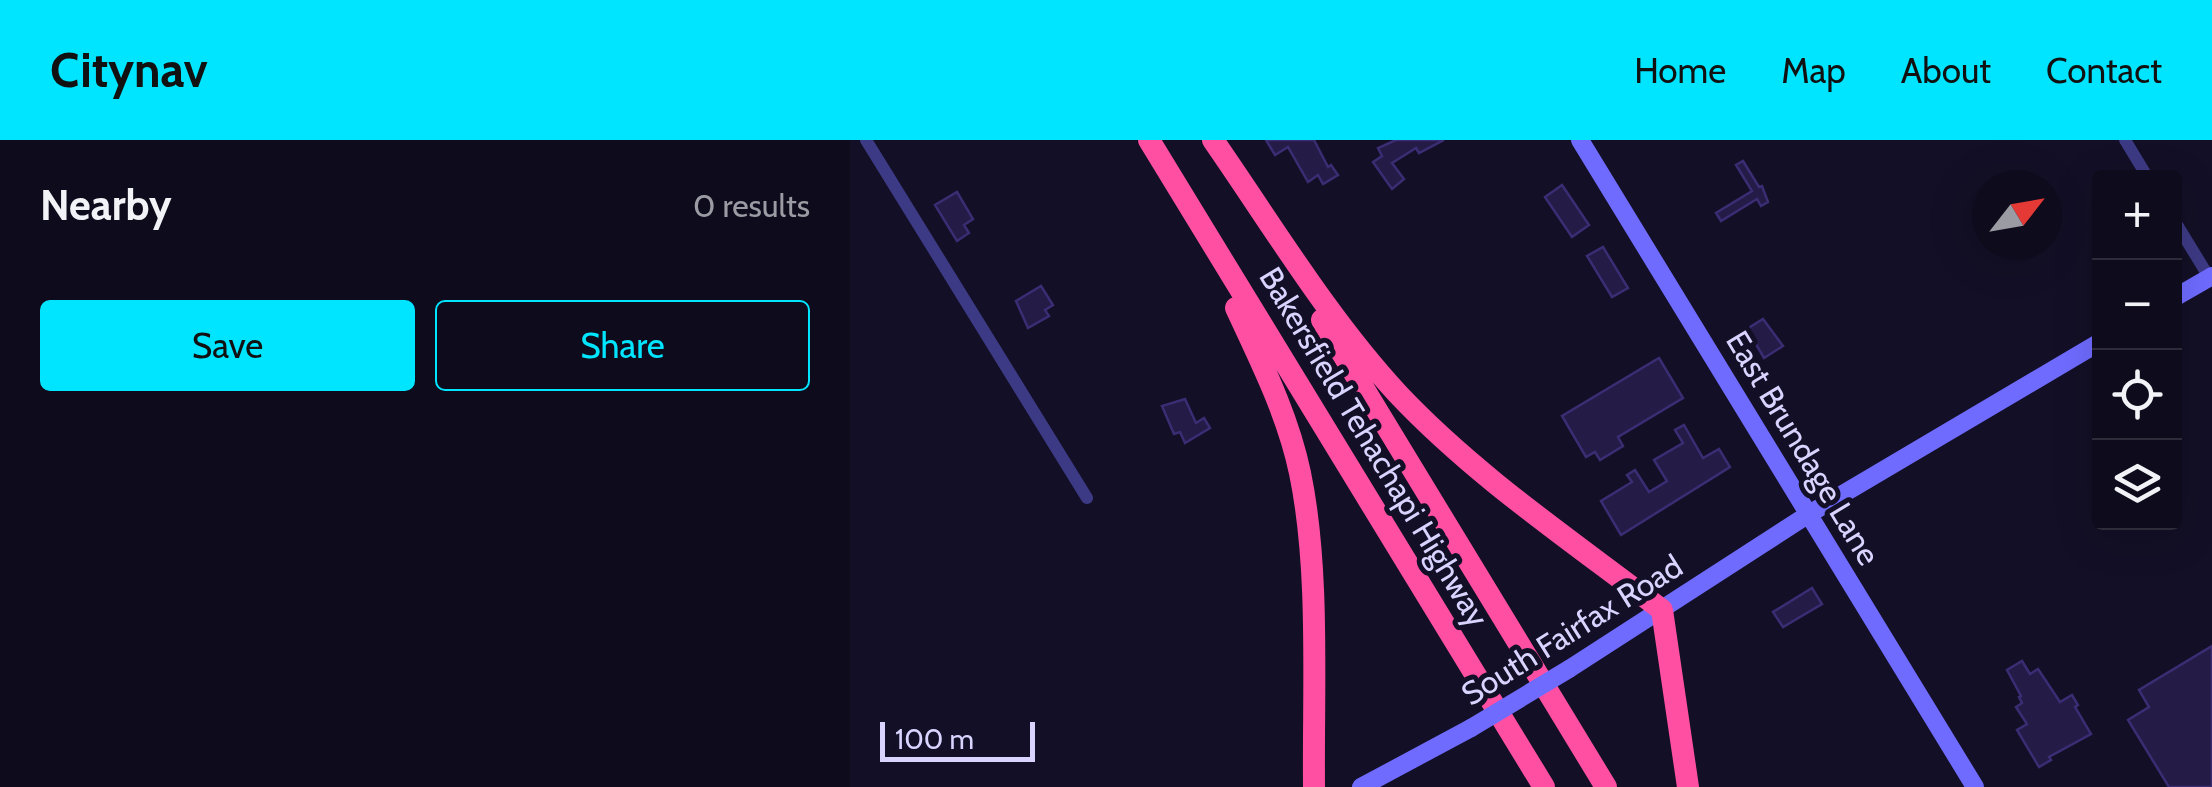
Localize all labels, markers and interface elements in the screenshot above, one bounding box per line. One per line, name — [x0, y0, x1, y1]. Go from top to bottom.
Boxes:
text: Citynav — [50, 41, 207, 99]
text: Home — [1634, 49, 1726, 92]
text: Map — [1781, 49, 1846, 92]
text: About — [1901, 49, 1991, 92]
text: Contact — [2046, 49, 2162, 92]
north arrow — [1972, 170, 2062, 260]
map controls — [2092, 170, 2182, 530]
button: + — [2092, 170, 2182, 260]
text: Nearby — [40, 179, 172, 231]
text: 0 results — [693, 186, 810, 225]
street label: Bakersfield Tehachapi Highway — [1251, 260, 1497, 634]
button: − — [2092, 260, 2182, 350]
button: Save — [40, 300, 415, 391]
button: Share — [435, 300, 810, 391]
street label: East Brundage Lane — [1718, 324, 1889, 572]
button: locate — [2092, 350, 2182, 440]
button: layers — [2092, 440, 2182, 530]
street label: South Fairfax Road — [1454, 546, 1689, 713]
scale bar — [880, 717, 1035, 762]
text: 100 m — [895, 722, 974, 756]

